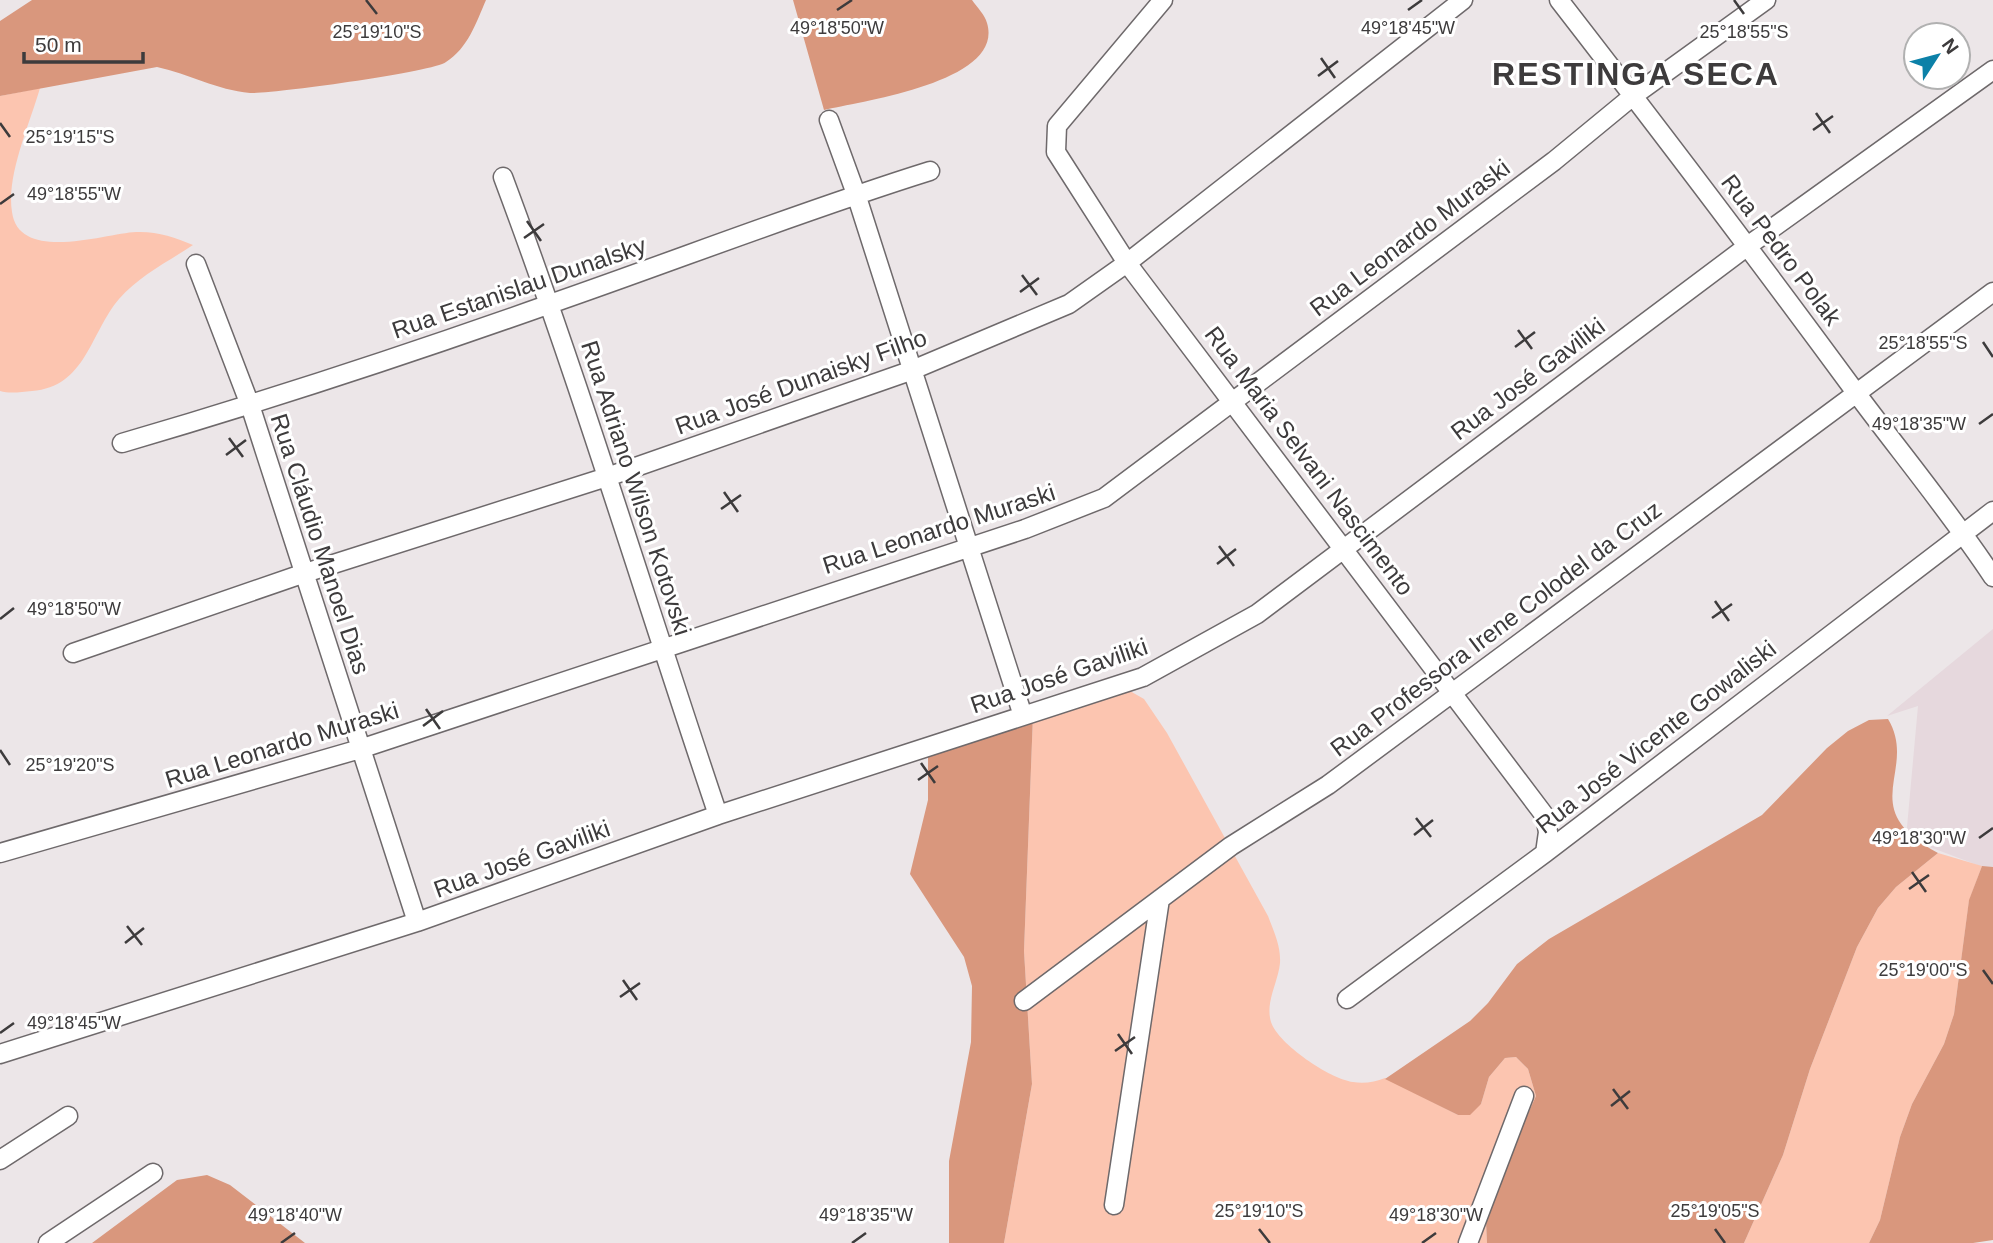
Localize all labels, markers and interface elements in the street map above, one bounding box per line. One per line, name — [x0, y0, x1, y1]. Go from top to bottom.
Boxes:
text: 49°18'50"W — [790, 18, 884, 38]
text: 49°18'45"W — [1361, 18, 1455, 38]
scale bar — [24, 21, 144, 65]
north arrow — [1902, 21, 1972, 91]
text: 25°19'10"S — [332, 22, 422, 42]
text: 25°18'55"S — [1699, 22, 1789, 42]
text: 50 m — [35, 33, 82, 56]
text: N — [1938, 35, 1963, 58]
district label: RESTINGA SECA — [1492, 56, 1780, 92]
text: 25°19'15"S — [25, 127, 115, 147]
street label: Rua Leonardo Muraski — [1305, 154, 1515, 321]
street label: Rua Pedro Polak — [1716, 169, 1847, 331]
text: 49°18'55"W — [27, 184, 121, 204]
street label: Rua Estanislau Dunalsky — [388, 231, 649, 344]
street label: Rua José Gaviliki — [1446, 312, 1610, 445]
street label: Rua Maria Selvani Nascimento — [1199, 321, 1419, 600]
street label: Rua José Dunaisky Filho — [671, 323, 930, 440]
text: 25°18'55"S — [1878, 333, 1968, 353]
street label: Rua Adriano Wilson Kotovski — [576, 337, 697, 639]
street label: Rua Cláudio Manoel Dias — [266, 410, 375, 677]
text: 49°18'35"W — [1872, 414, 1966, 434]
street label: Rua Leonardo Muraski — [819, 478, 1058, 579]
street label: Rua Professora Irene Colodel da Cruz — [1325, 495, 1666, 762]
text: 49°18'50"W — [27, 599, 121, 619]
street label: Rua José Gaviliki — [967, 633, 1151, 718]
street label: Rua José Vicente Gowaliski — [1530, 635, 1781, 839]
street label: Rua Leonardo Muraski — [162, 696, 402, 793]
text: 25°19'20"S — [25, 755, 115, 775]
street label: Rua José Gaviliki — [430, 814, 614, 903]
text: 49°18'30"W — [1872, 828, 1966, 848]
text: 25°19'00"S — [1878, 960, 1968, 980]
text: 49°18'45"W — [27, 1013, 121, 1033]
text: 25°19'10"S — [1214, 1201, 1304, 1221]
text: 25°19'05"S — [1670, 1201, 1760, 1221]
text: 49°18'40"W — [248, 1205, 342, 1225]
text: 49°18'35"W — [819, 1205, 913, 1225]
text: 49°18'30"W — [1389, 1205, 1483, 1225]

